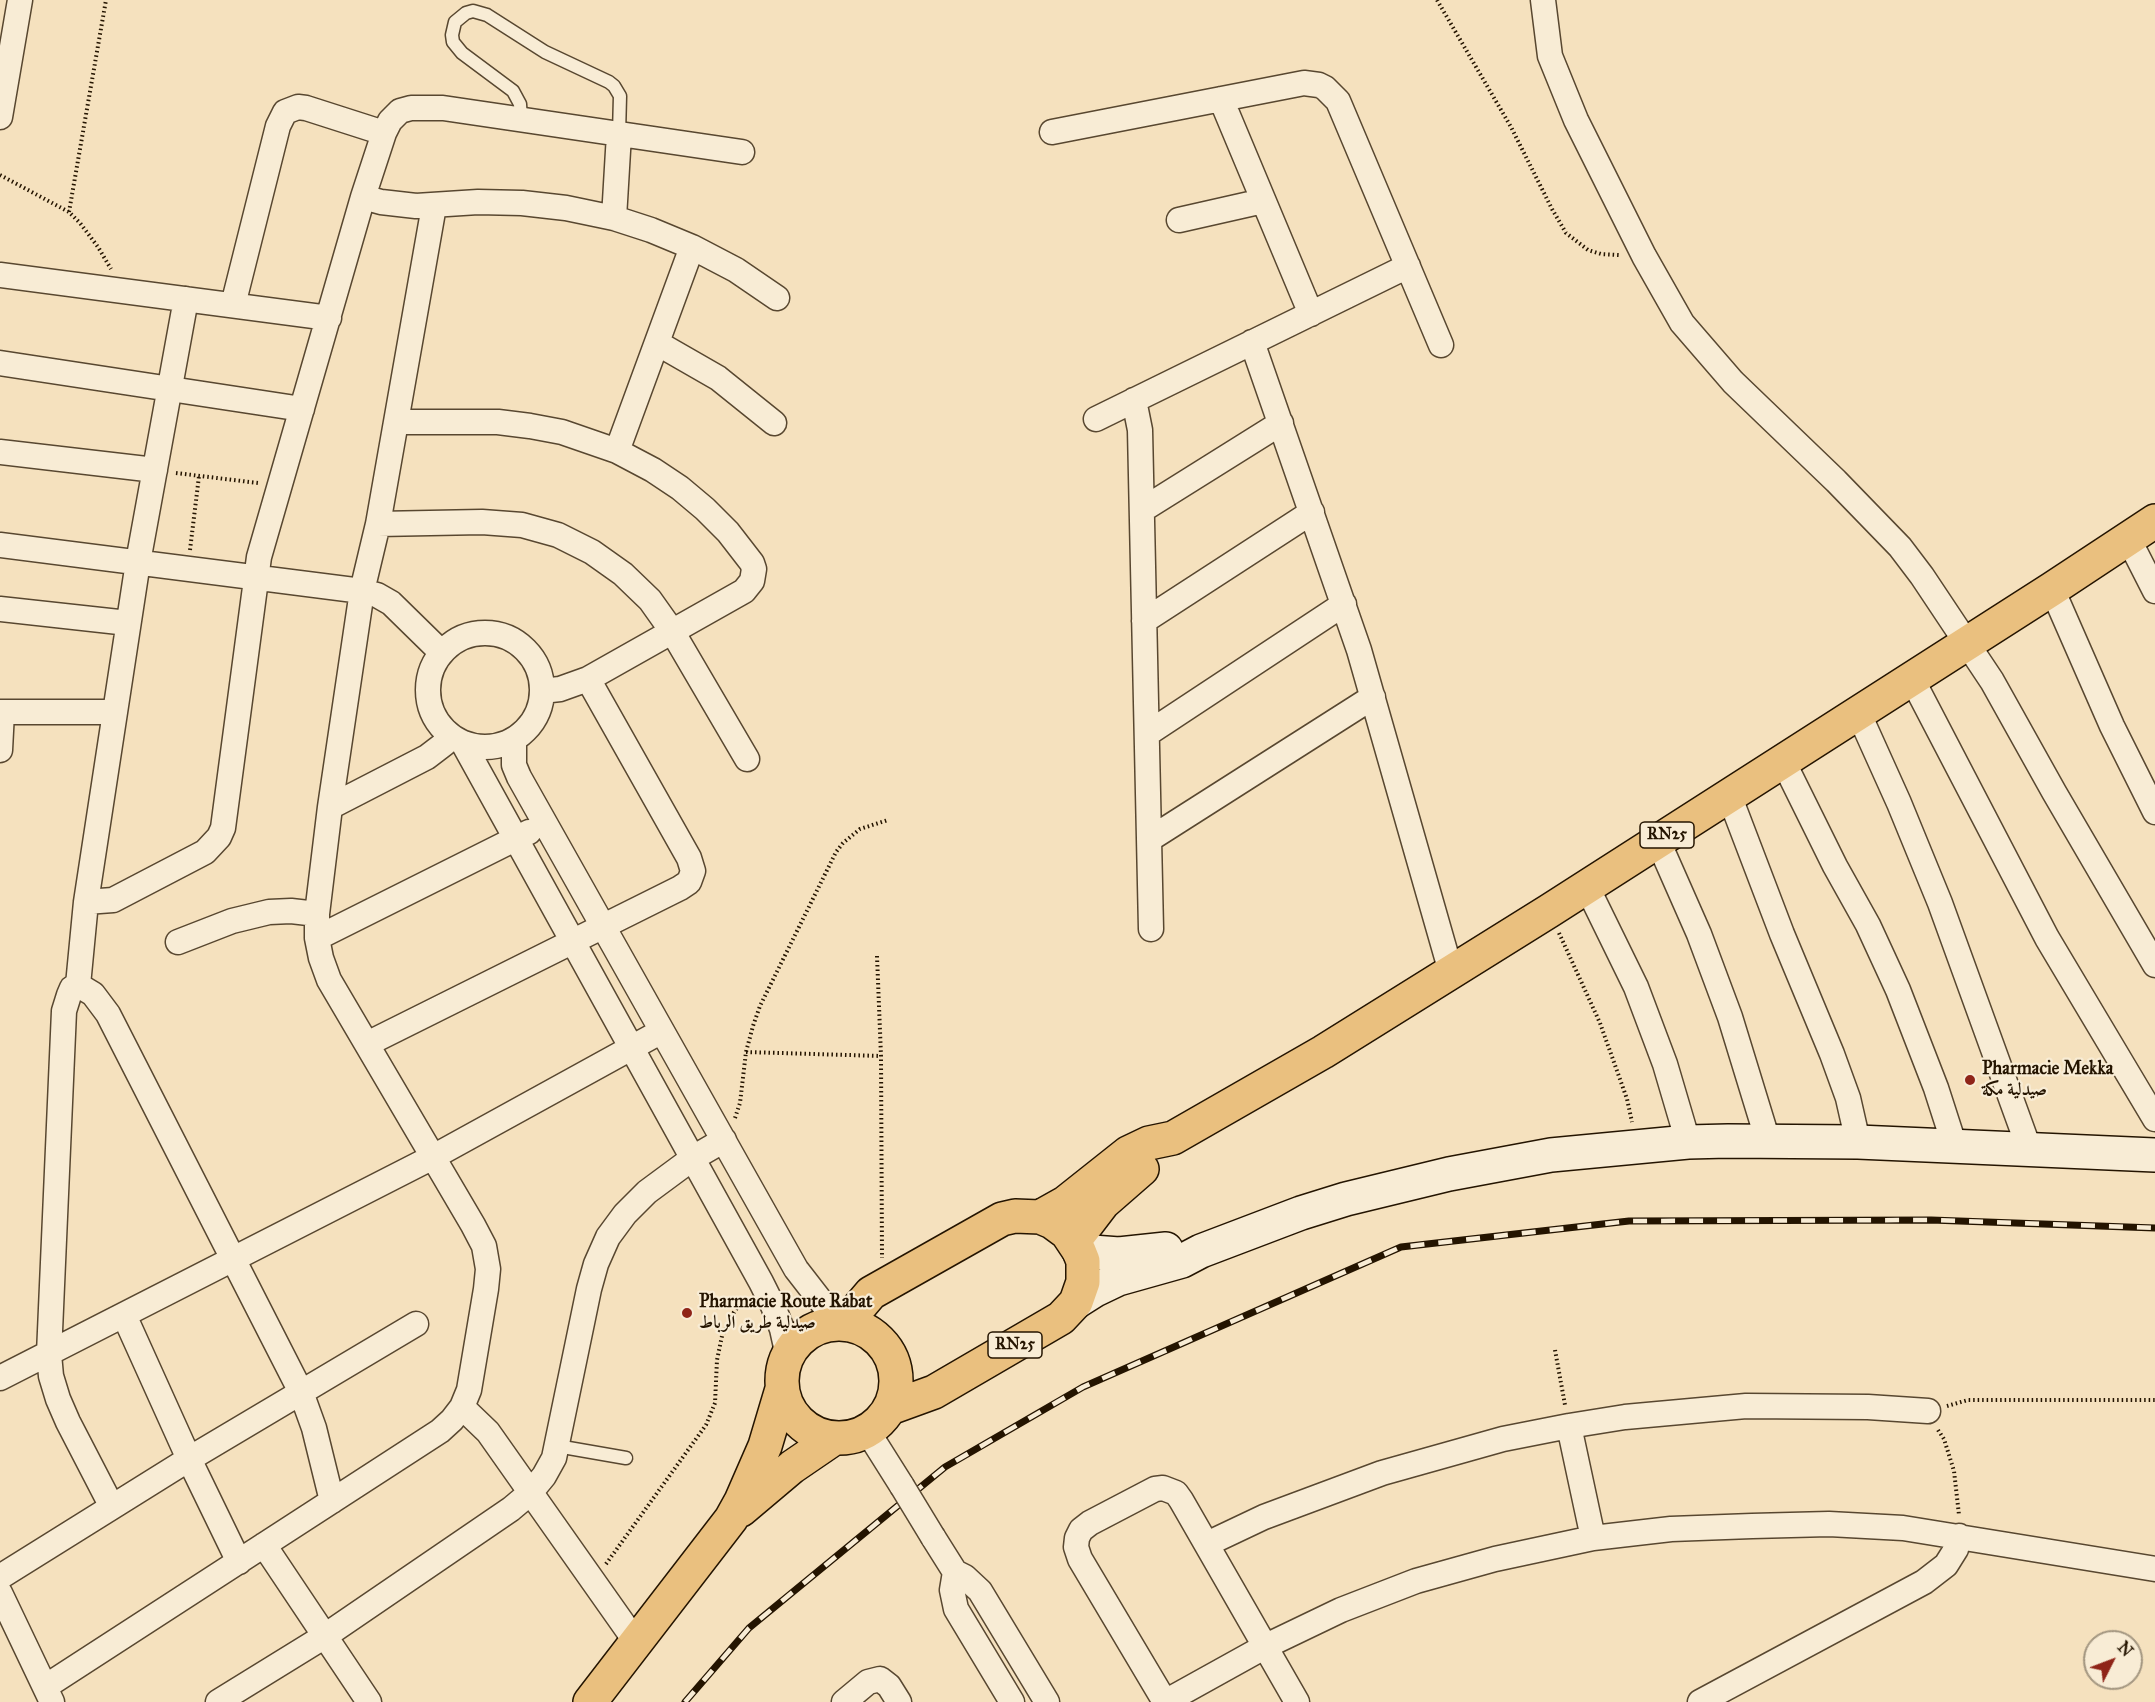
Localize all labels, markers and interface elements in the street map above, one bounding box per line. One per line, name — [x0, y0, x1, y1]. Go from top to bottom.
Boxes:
road number: RN25 — [1640, 822, 1694, 848]
place label: Pharmacie Mekka صيدلية مكة — [1982, 1059, 2113, 1102]
marker: Pharmacie Mekka صيدلية مكة — [1963, 1073, 1977, 1087]
place label: Pharmacie Route Rabat صيدلية طريق الرباط — [699, 1292, 872, 1334]
marker: Pharmacie Route Rabat صيدلية طريق الرباط — [680, 1306, 694, 1320]
road number: RN25 — [988, 1332, 1042, 1358]
north arrow — [2083, 1630, 2143, 1690]
text: N — [2114, 1638, 2137, 1660]

